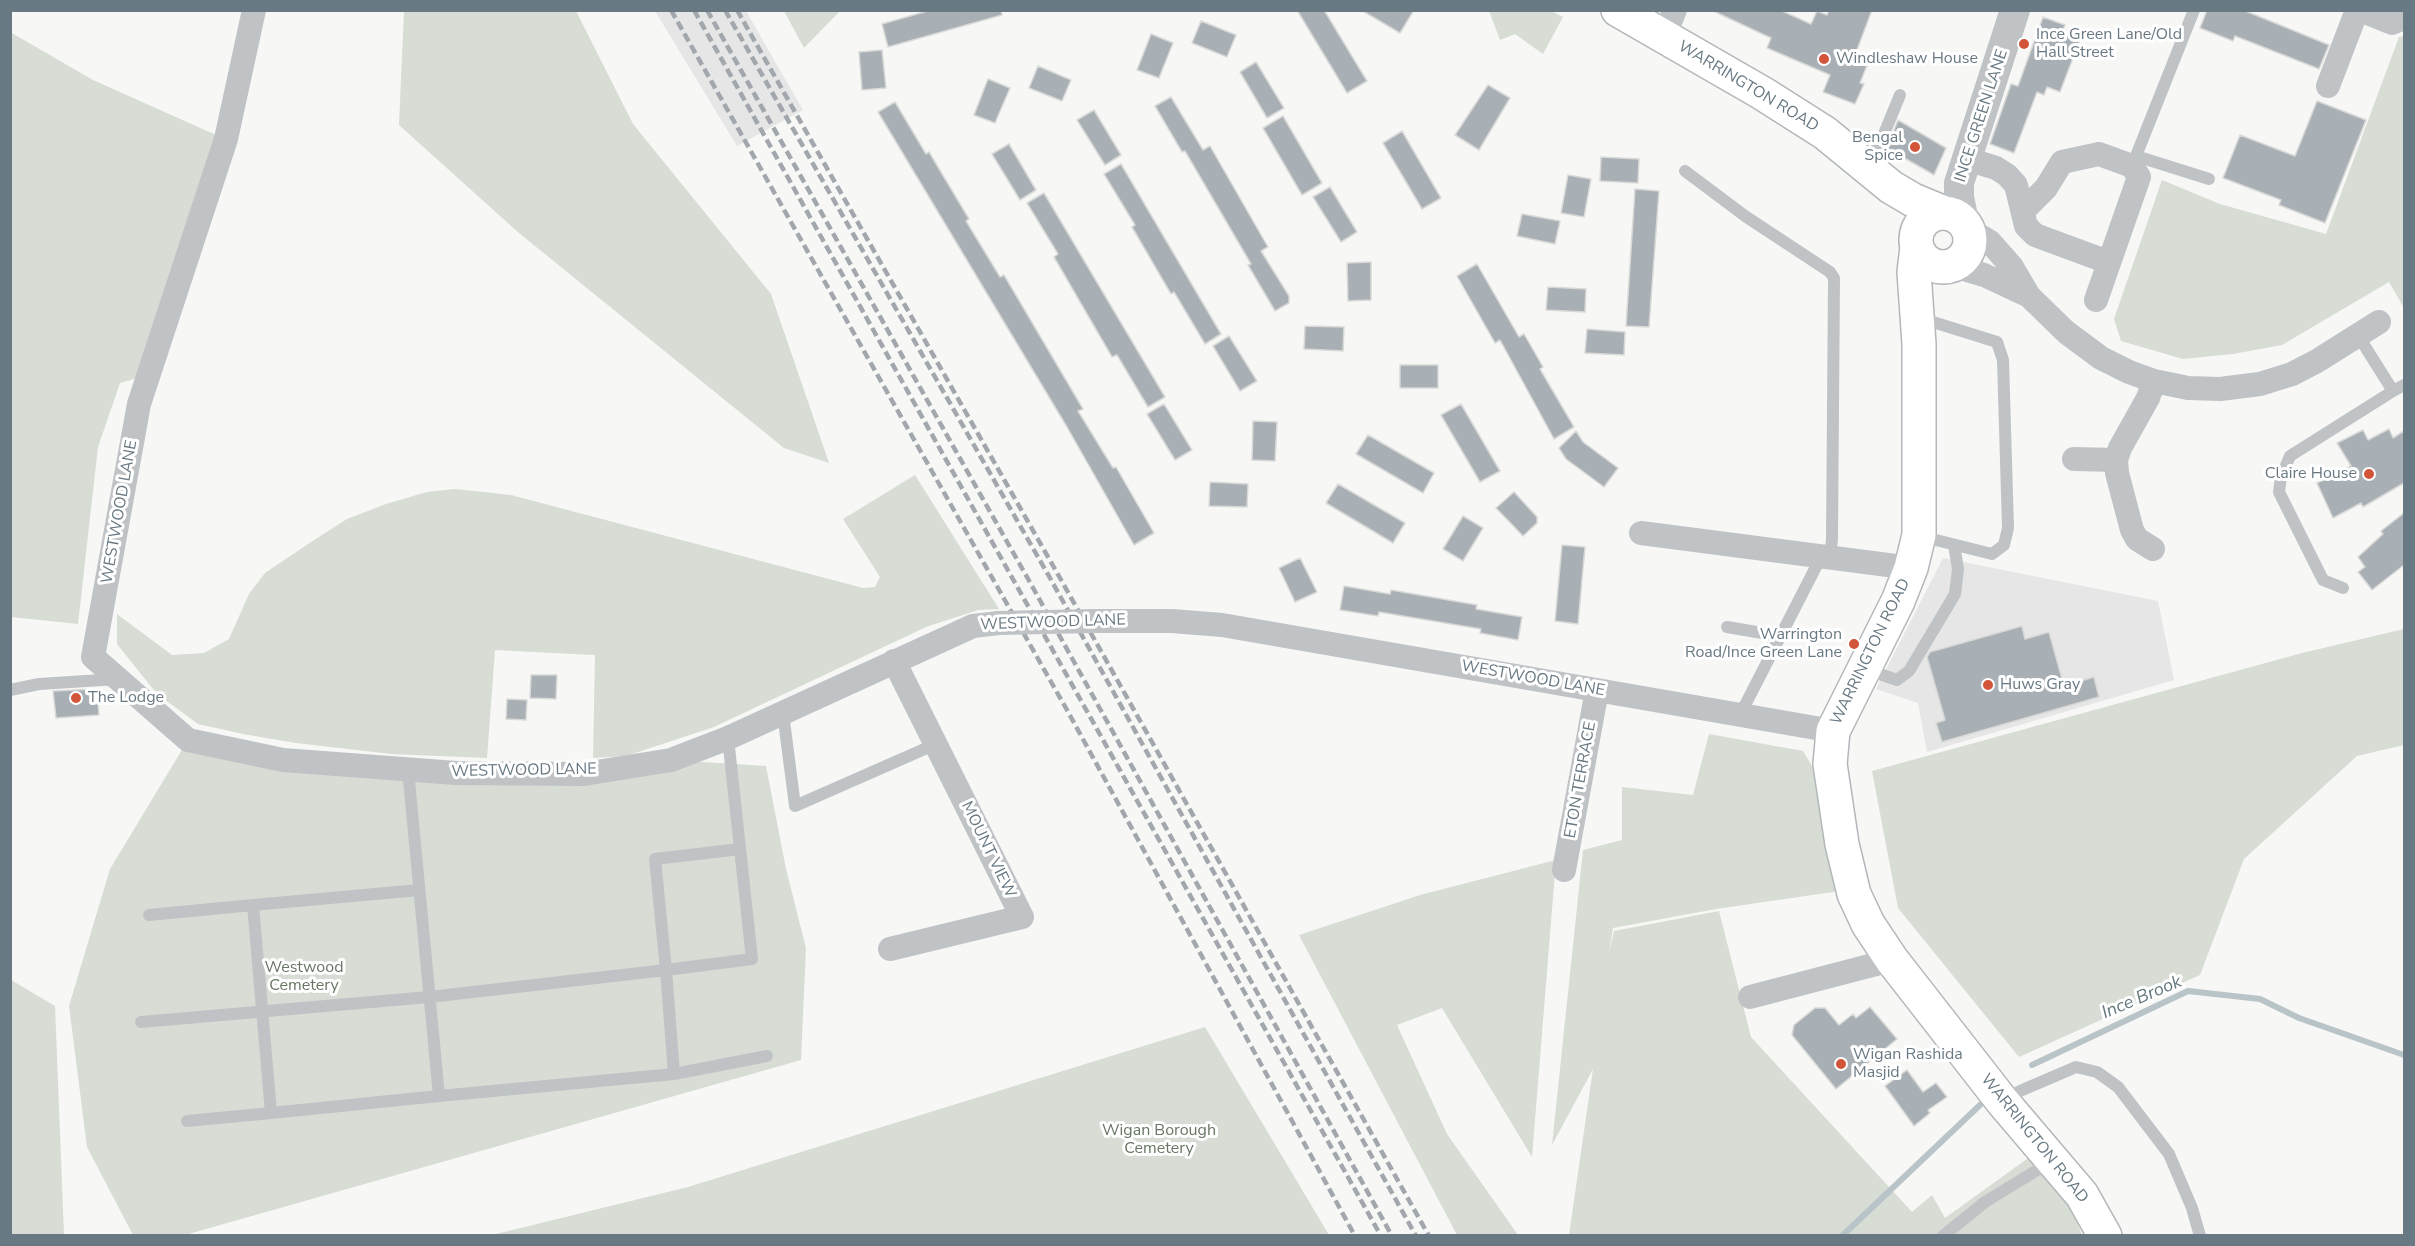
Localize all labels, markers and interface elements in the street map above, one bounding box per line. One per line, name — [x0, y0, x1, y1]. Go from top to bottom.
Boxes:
place label: Ince Green Lane/Old Hall Street — [2036, 25, 2182, 63]
street label: WARRINGTON ROAD — [1674, 37, 1822, 137]
marker: Ince Green Lane/Old Hall Street — [2017, 37, 2031, 51]
street label: INCE GREEN LANE — [1952, 47, 2012, 185]
place label: Windleshaw House — [1836, 49, 1978, 69]
marker: Windleshaw House — [1817, 52, 1831, 66]
place label: Bengal Spice — [1852, 128, 1903, 166]
marker: Bengal Spice — [1908, 140, 1922, 154]
street label: WESTWOOD LANE — [98, 439, 142, 585]
place label: Claire House — [2265, 464, 2357, 484]
marker: Claire House — [2362, 467, 2376, 481]
street label: WARRINGTON ROAD — [1827, 576, 1915, 728]
street label: WESTWOOD LANE — [980, 611, 1126, 635]
place label: Warrington Road/Ince Green Lane — [1685, 625, 1842, 663]
marker: Warrington Road/Ince Green Lane — [1847, 637, 1861, 651]
street label: WESTWOOD LANE — [1460, 657, 1606, 701]
place label: Huws Gray — [2000, 675, 2080, 695]
marker: Huws Gray — [1981, 678, 1995, 692]
place label: The Lodge — [88, 688, 164, 708]
marker: The Lodge — [69, 691, 83, 705]
street label: ETON TERRACE — [1561, 720, 1601, 840]
street label: WESTWOOD LANE — [451, 760, 597, 782]
street label: MOUNT VIEW — [956, 799, 1020, 901]
park label: Westwood Cemetery — [265, 958, 343, 996]
water label: Ince Brook — [2099, 972, 2185, 1024]
place label: Wigan Rashida Masjid — [1853, 1045, 1963, 1083]
marker: Wigan Rashida Masjid — [1834, 1057, 1848, 1071]
street label: WARRINGTON ROAD — [1976, 1071, 2092, 1207]
park label: Wigan Borough Cemetery — [1102, 1121, 1216, 1159]

